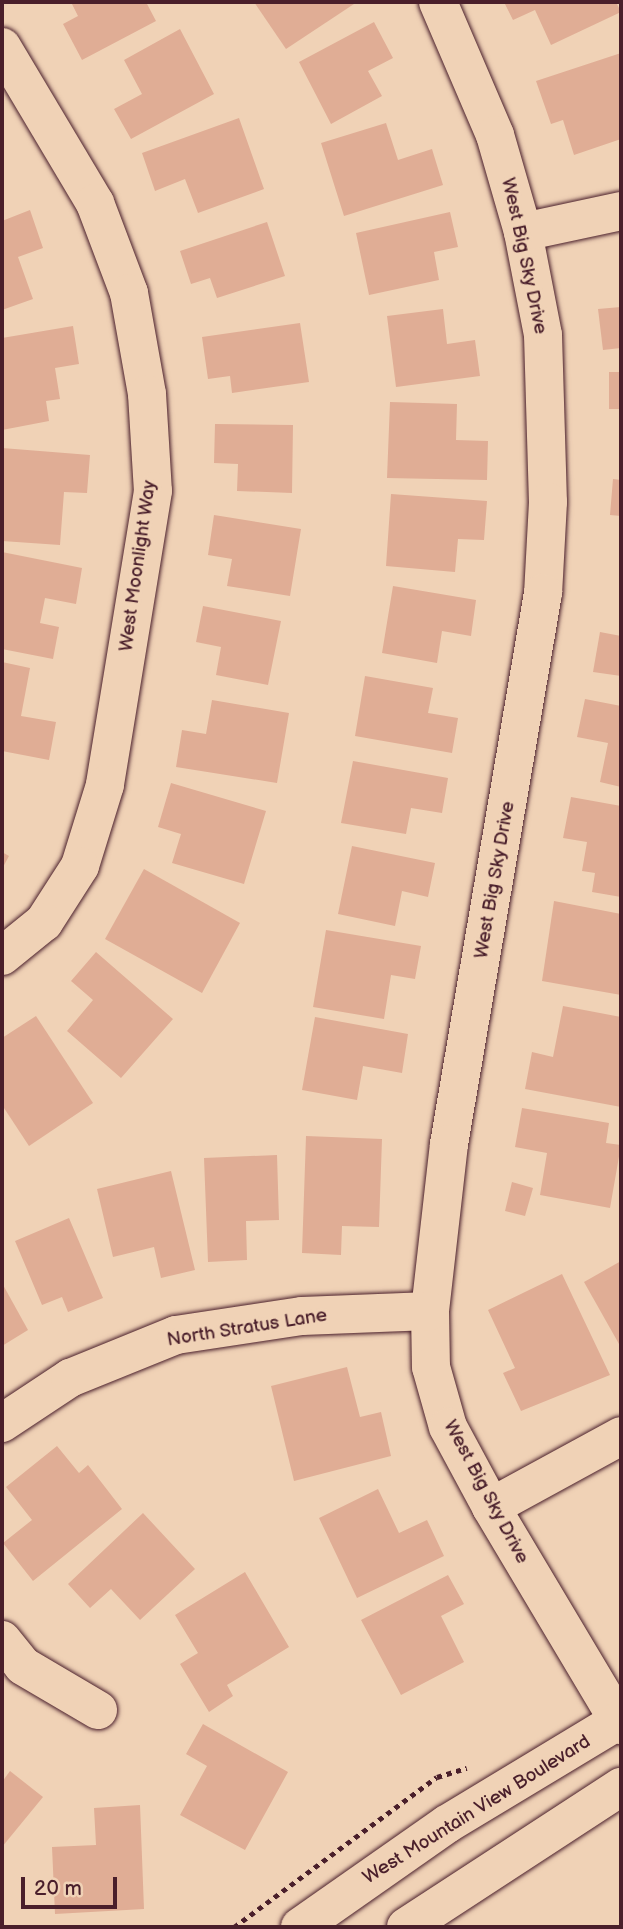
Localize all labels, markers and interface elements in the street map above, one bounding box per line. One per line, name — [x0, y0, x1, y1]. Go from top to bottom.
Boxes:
street label: West Big Sky Drive — [496, 175, 552, 337]
street label: West Moonlight Way — [115, 479, 161, 653]
street label: West Big Sky Drive — [470, 799, 520, 961]
street label: North Stratus Lane — [165, 1304, 329, 1352]
street label: West Big Sky Drive — [438, 1416, 534, 1568]
street label: West Mountain View Boulevard — [359, 1730, 595, 1890]
scale bar — [24, 1862, 121, 1906]
text: 20 m — [34, 1876, 82, 1901]

